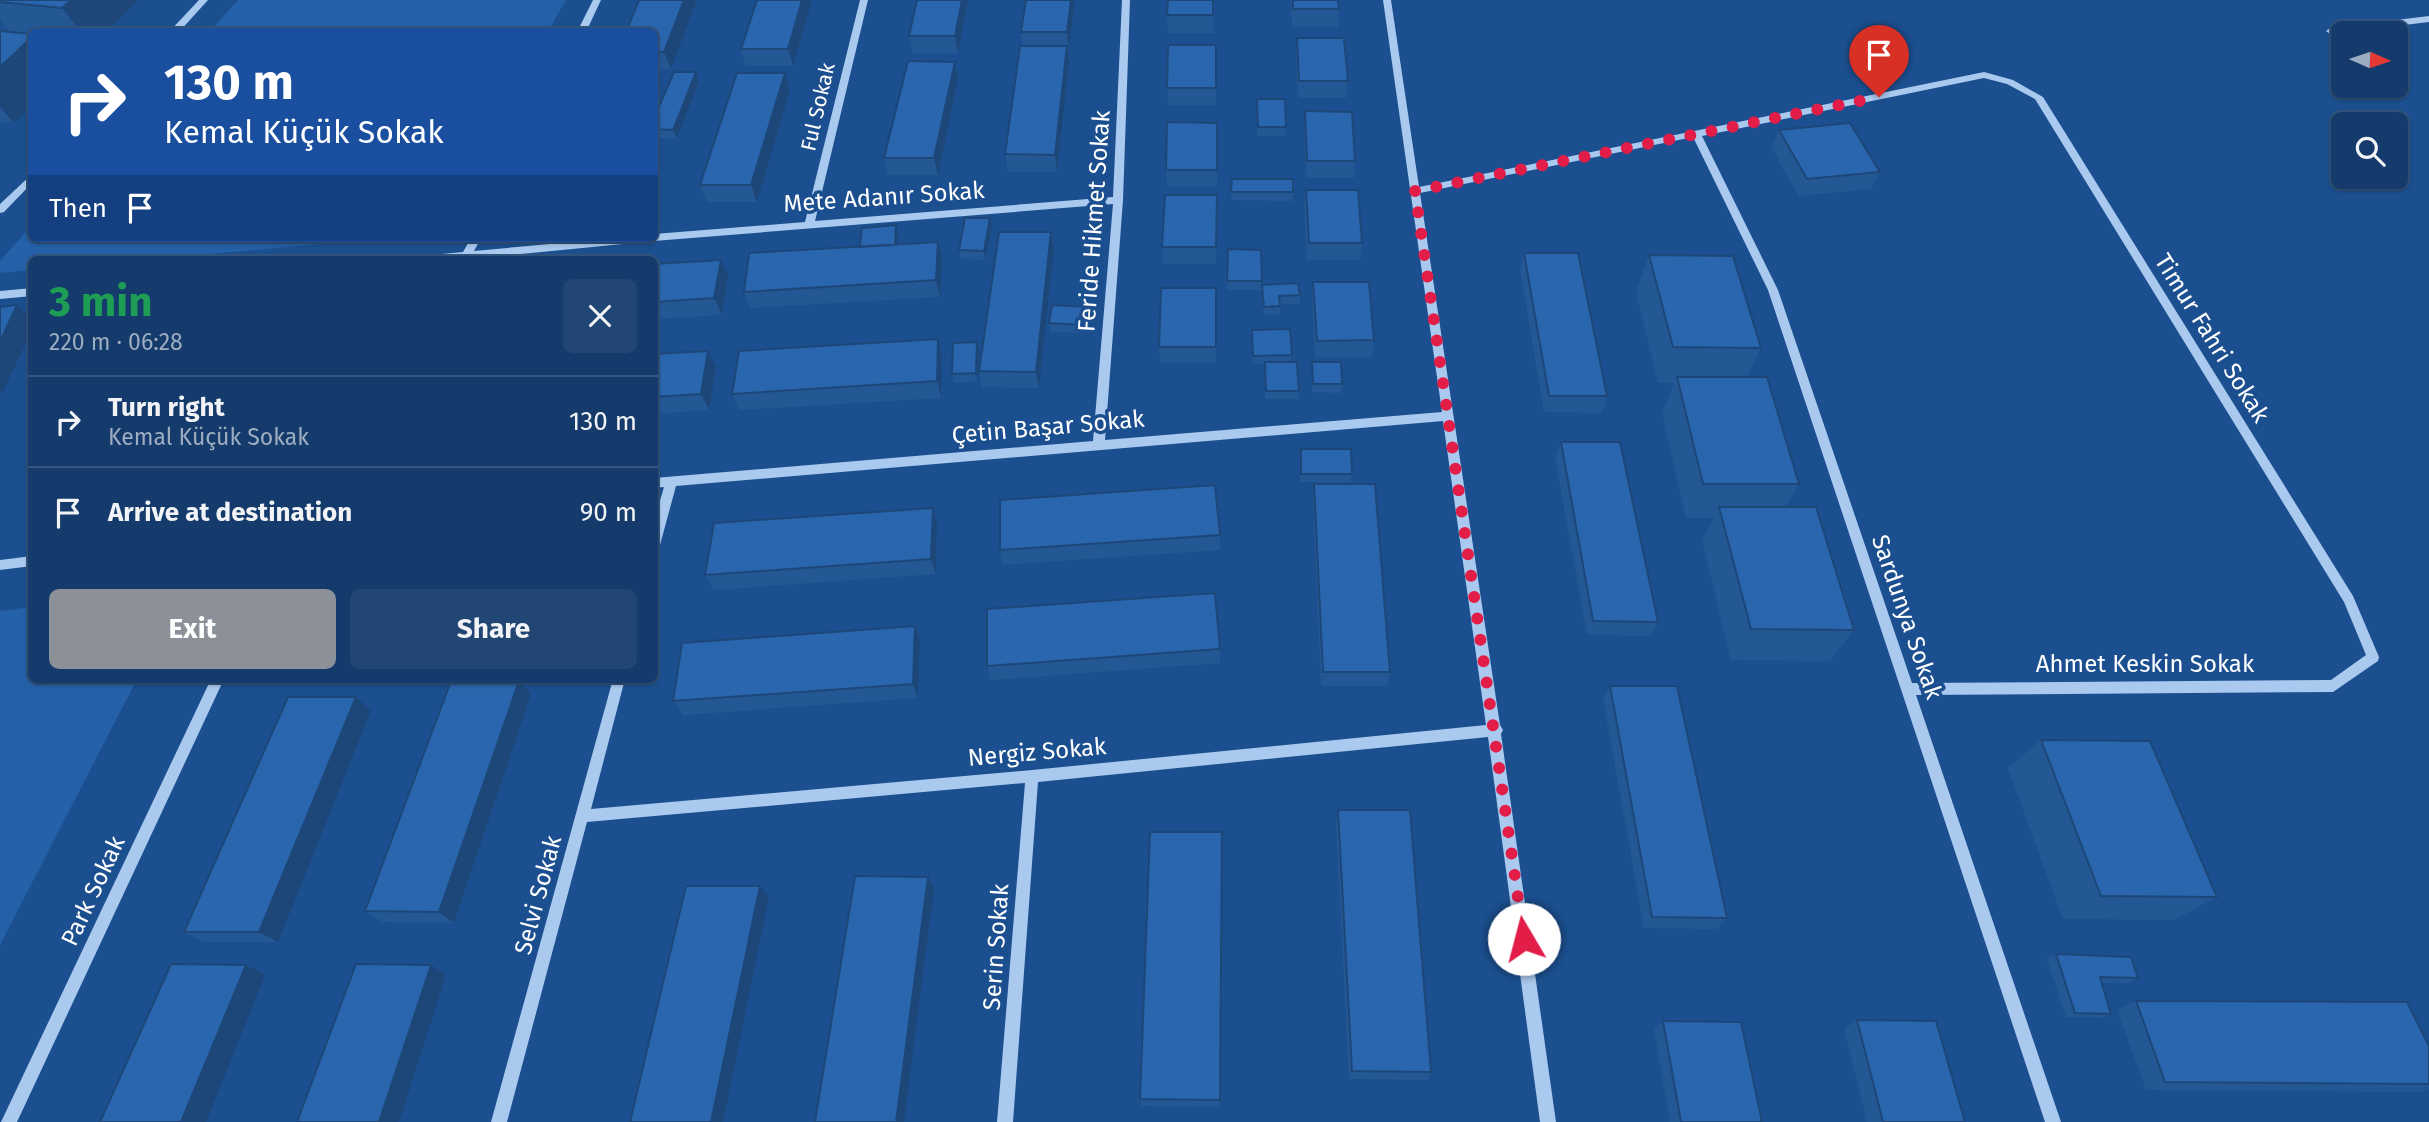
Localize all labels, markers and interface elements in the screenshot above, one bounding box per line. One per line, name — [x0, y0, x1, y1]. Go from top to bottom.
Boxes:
north arrow — [2331, 21, 2408, 98]
map controls — [2331, 21, 2408, 189]
pin — [1849, 25, 1909, 97]
icon: arrive — [1860, 36, 1898, 74]
text: 130 m — [164, 53, 294, 112]
icon: right — [49, 56, 140, 147]
street label: Ful Sokak — [795, 60, 841, 154]
street label: Feride Hikmet Sokak — [1072, 108, 1116, 333]
button: search — [2331, 112, 2408, 189]
text: Kemal Küçük Sokak — [164, 113, 444, 151]
street label: Mete Adanır Sokak — [783, 176, 986, 218]
icon: arrive — [121, 189, 159, 227]
text: Then — [49, 193, 107, 224]
street label: Timur Fahri Sokak — [2149, 249, 2276, 428]
text: 3 min — [49, 277, 152, 327]
button: close — [563, 279, 637, 353]
text: 220 m · 06:28 — [49, 328, 183, 356]
text: Turn right — [108, 392, 225, 423]
icon: right — [49, 403, 87, 441]
street label: Çetin Başar Sokak — [950, 405, 1146, 449]
text: 130 m — [569, 406, 637, 437]
text: Kemal Küçük Sokak — [108, 423, 309, 451]
icon: arrive — [49, 494, 87, 532]
text: Arrive at destination — [108, 497, 352, 528]
text: 90 m — [580, 497, 637, 528]
street label: Sardunya Sokak — [1866, 531, 1948, 704]
button: Exit — [49, 589, 336, 669]
button: Share — [350, 589, 637, 669]
street label: Ahmet Keskin Sokak — [2036, 650, 2255, 678]
street label: Nergiz Sokak — [967, 732, 1108, 772]
street label: Park Sokak — [55, 831, 131, 950]
street label: Selvi Sokak — [509, 832, 568, 958]
street label: Serin Sokak — [978, 882, 1014, 1011]
position arrow — [1487, 902, 1561, 976]

